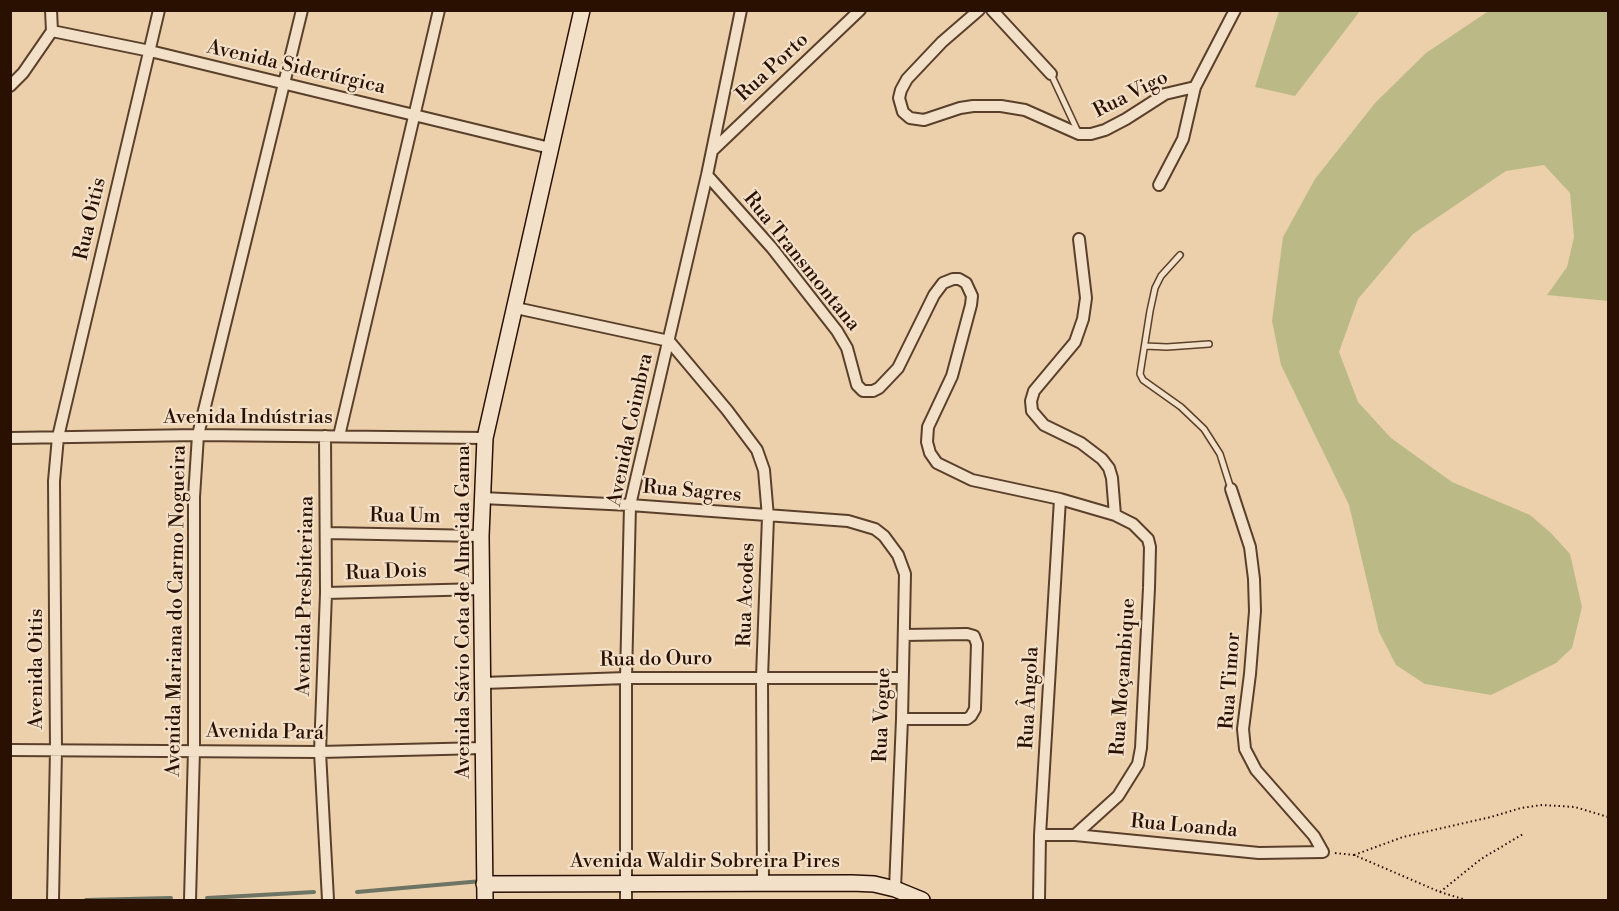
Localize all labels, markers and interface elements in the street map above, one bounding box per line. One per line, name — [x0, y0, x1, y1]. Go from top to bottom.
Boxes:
street label: Rua Porto — [732, 28, 814, 108]
street label: Avenida Siderúrgica — [204, 36, 388, 100]
street label: Rua Vigo — [1090, 66, 1172, 124]
street label: Rua Oitis — [70, 175, 112, 263]
street label: Rua Transmontana — [737, 188, 865, 336]
street label: Avenida Coimbra — [603, 351, 659, 509]
street label: Avenida Indústrias — [163, 406, 333, 430]
street label: Avenida Mariana do Carmo Nogueira — [162, 445, 192, 777]
street label: Avenida Sávio Cota de Almeida Gama — [452, 445, 476, 779]
street label: Rua Sagres — [642, 476, 742, 508]
street label: Avenida Presbiteriana — [292, 496, 320, 696]
street label: Rua Um — [369, 504, 441, 530]
street label: Rua Acodes — [733, 543, 761, 647]
street label: Rua Dois — [345, 560, 427, 586]
street label: Rua Moçambique — [1107, 597, 1141, 757]
street label: Avenida Oitis — [25, 608, 49, 730]
street label: Rua Timor — [1216, 632, 1246, 730]
street label: Rua Ângola — [1015, 646, 1045, 750]
street label: Rua do Ouro — [599, 647, 713, 673]
street label: Rua Vogue — [869, 667, 897, 763]
street label: Avenida Pará — [206, 720, 324, 746]
street label: Rua Loanda — [1129, 810, 1239, 844]
street label: Avenida Waldir Sobreira Pires — [570, 850, 840, 874]

